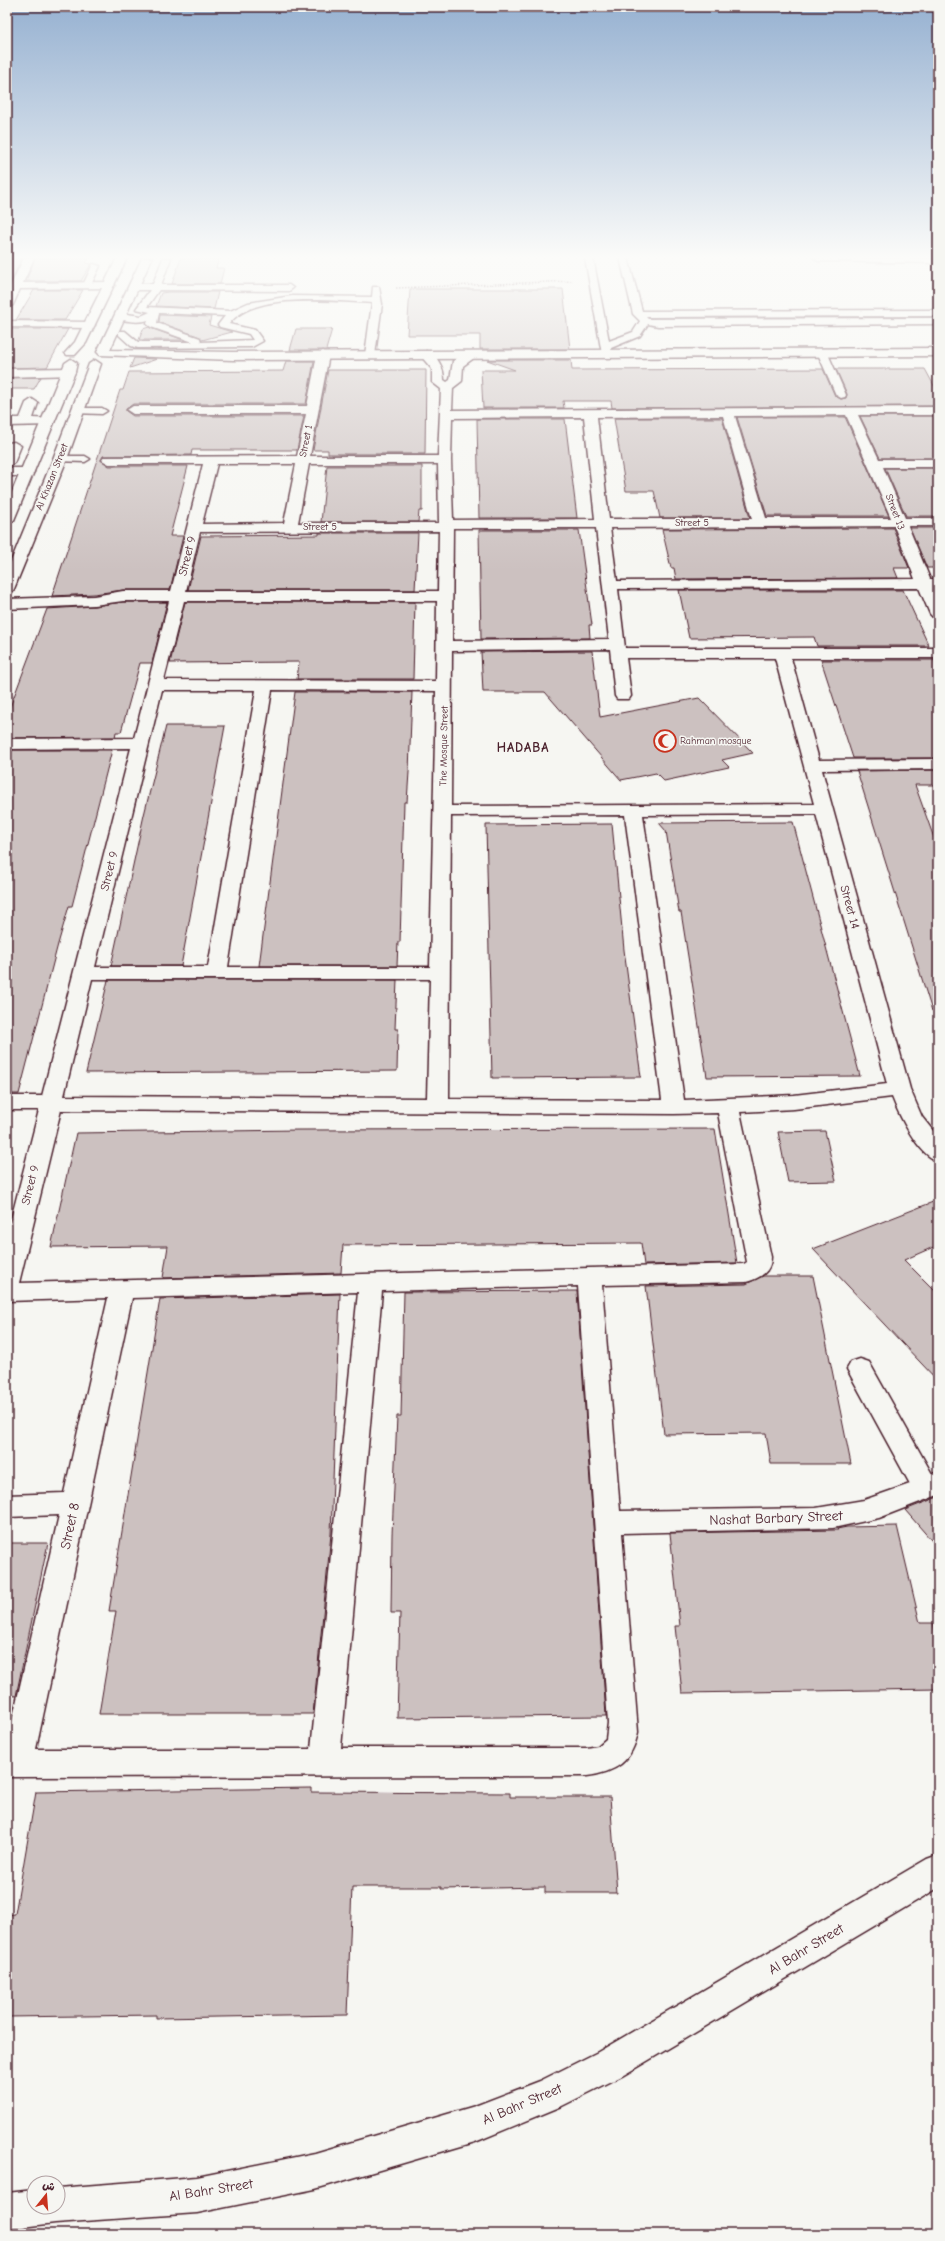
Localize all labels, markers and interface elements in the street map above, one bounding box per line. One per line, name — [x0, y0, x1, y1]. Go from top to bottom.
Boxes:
street label: Street 1 — [297, 424, 315, 458]
street label: Al Khazan Street — [33, 441, 71, 512]
street label: Street 13 — [883, 492, 907, 532]
street label: Street 5 — [675, 517, 709, 529]
street label: Street 5 — [303, 521, 337, 533]
street label: Street 9 — [175, 535, 199, 577]
street label: The Mosque Street — [437, 705, 451, 786]
mosque icon: Rahman mosque — [652, 728, 678, 754]
place label: Rahman mosque — [680, 735, 752, 747]
district label: HADABA — [497, 740, 549, 755]
street label: Street 9 — [97, 850, 121, 892]
street label: Street 14 — [837, 884, 863, 931]
street label: Street 9 — [18, 1164, 42, 1206]
street label: Street 8 — [57, 1501, 83, 1551]
street label: Nashat Barbary Street — [709, 1507, 844, 1529]
street label: Al Bahr Street — [765, 1919, 847, 1978]
street label: Al Bahr Street — [480, 2079, 565, 2128]
north arrow — [26, 2175, 66, 2215]
street label: Al Bahr Street — [168, 2175, 255, 2205]
text: ش — [41, 2178, 56, 2194]

